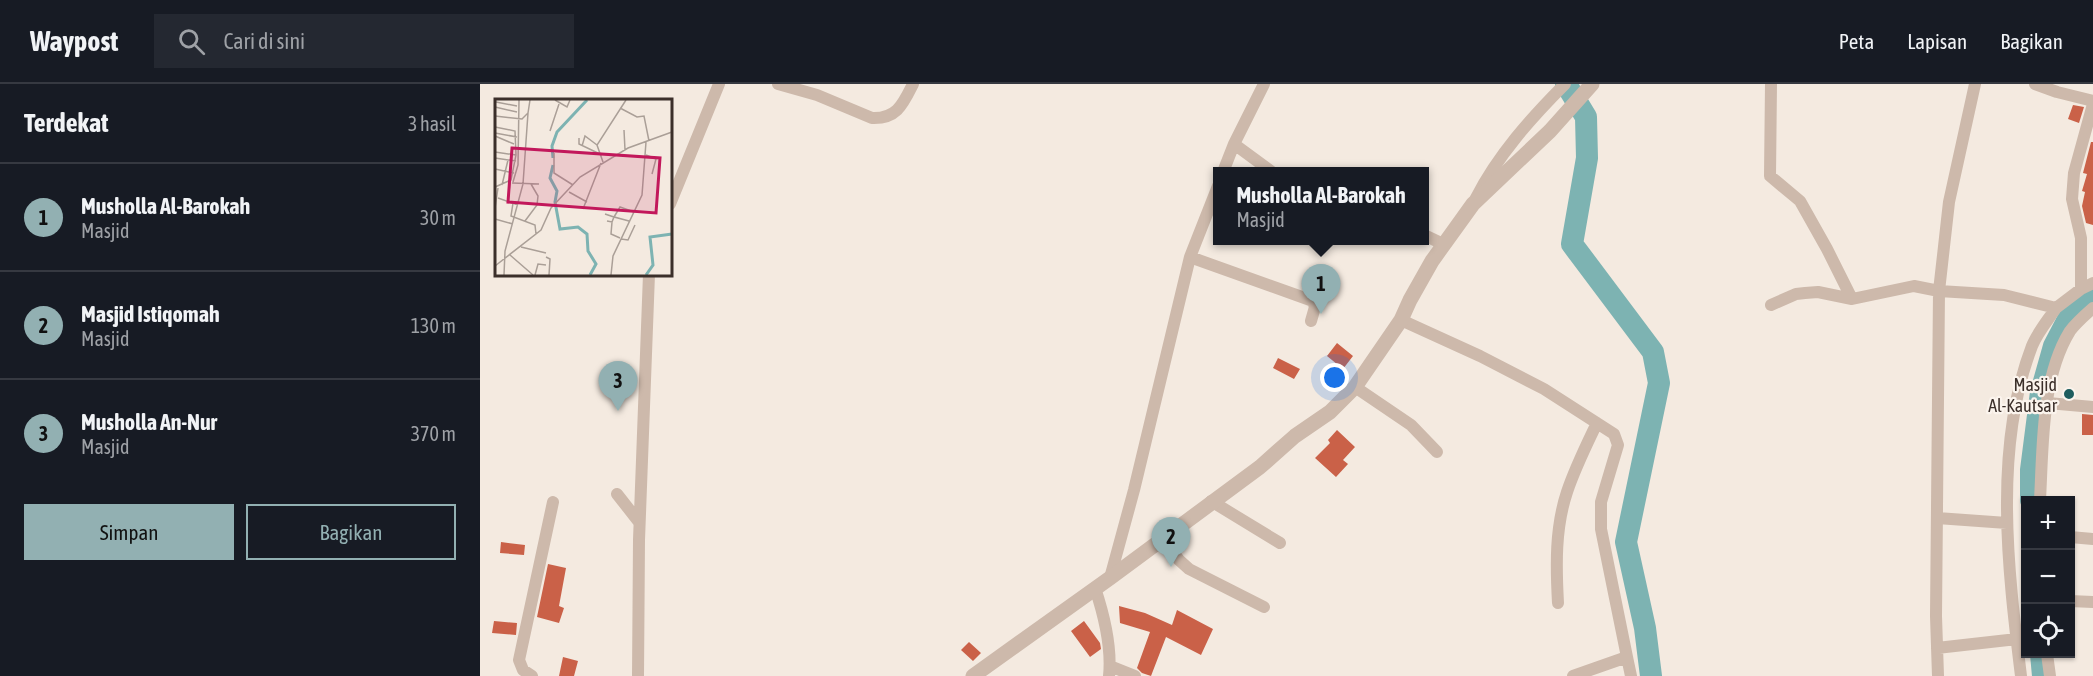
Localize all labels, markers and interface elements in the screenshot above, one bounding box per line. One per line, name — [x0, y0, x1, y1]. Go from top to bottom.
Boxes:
search box — [154, 14, 574, 68]
text: Waypost — [30, 25, 118, 57]
icon: search — [175, 25, 208, 58]
text: Cari di sini — [223, 28, 305, 54]
text: Peta — [1839, 29, 1874, 53]
text: Lapisan — [1907, 29, 1967, 53]
text: Bagikan — [2000, 29, 2063, 53]
inset map — [495, 99, 672, 276]
text: Terdekat — [24, 108, 108, 138]
text: 3 hasil — [408, 112, 456, 135]
popup — [1213, 167, 1429, 245]
text: Musholla Al-Barokah — [1236, 182, 1406, 208]
text: Musholla Al-Barokah — [81, 193, 250, 219]
text: 1 — [39, 206, 48, 229]
text: 30 m — [420, 206, 456, 229]
text: Masjid — [1236, 208, 1285, 231]
text: Masjid — [81, 219, 129, 242]
pin: 1 — [1302, 264, 1340, 314]
text: Masjid Istiqomah — [81, 301, 220, 327]
text: 2 — [39, 314, 48, 337]
text: 130 m — [411, 314, 456, 337]
text: Masjid — [81, 327, 129, 350]
pin: 3 — [598, 362, 638, 411]
your location — [1320, 363, 1349, 392]
place label: Masjid Al-Kautsar — [1988, 374, 2058, 416]
marker: Masjid Al-Kautsar — [2062, 387, 2076, 401]
text: Musholla An-Nur — [81, 409, 217, 435]
text: 3 — [39, 422, 48, 445]
text: 370 m — [411, 422, 456, 445]
text: Masjid — [81, 435, 129, 458]
map controls — [2021, 496, 2075, 658]
button: + — [2021, 496, 2075, 550]
button: Simpan — [24, 504, 234, 560]
button: Bagikan — [246, 504, 456, 560]
pin: 2 — [1152, 518, 1190, 567]
button: − — [2021, 550, 2075, 604]
button: locate — [2021, 604, 2075, 658]

